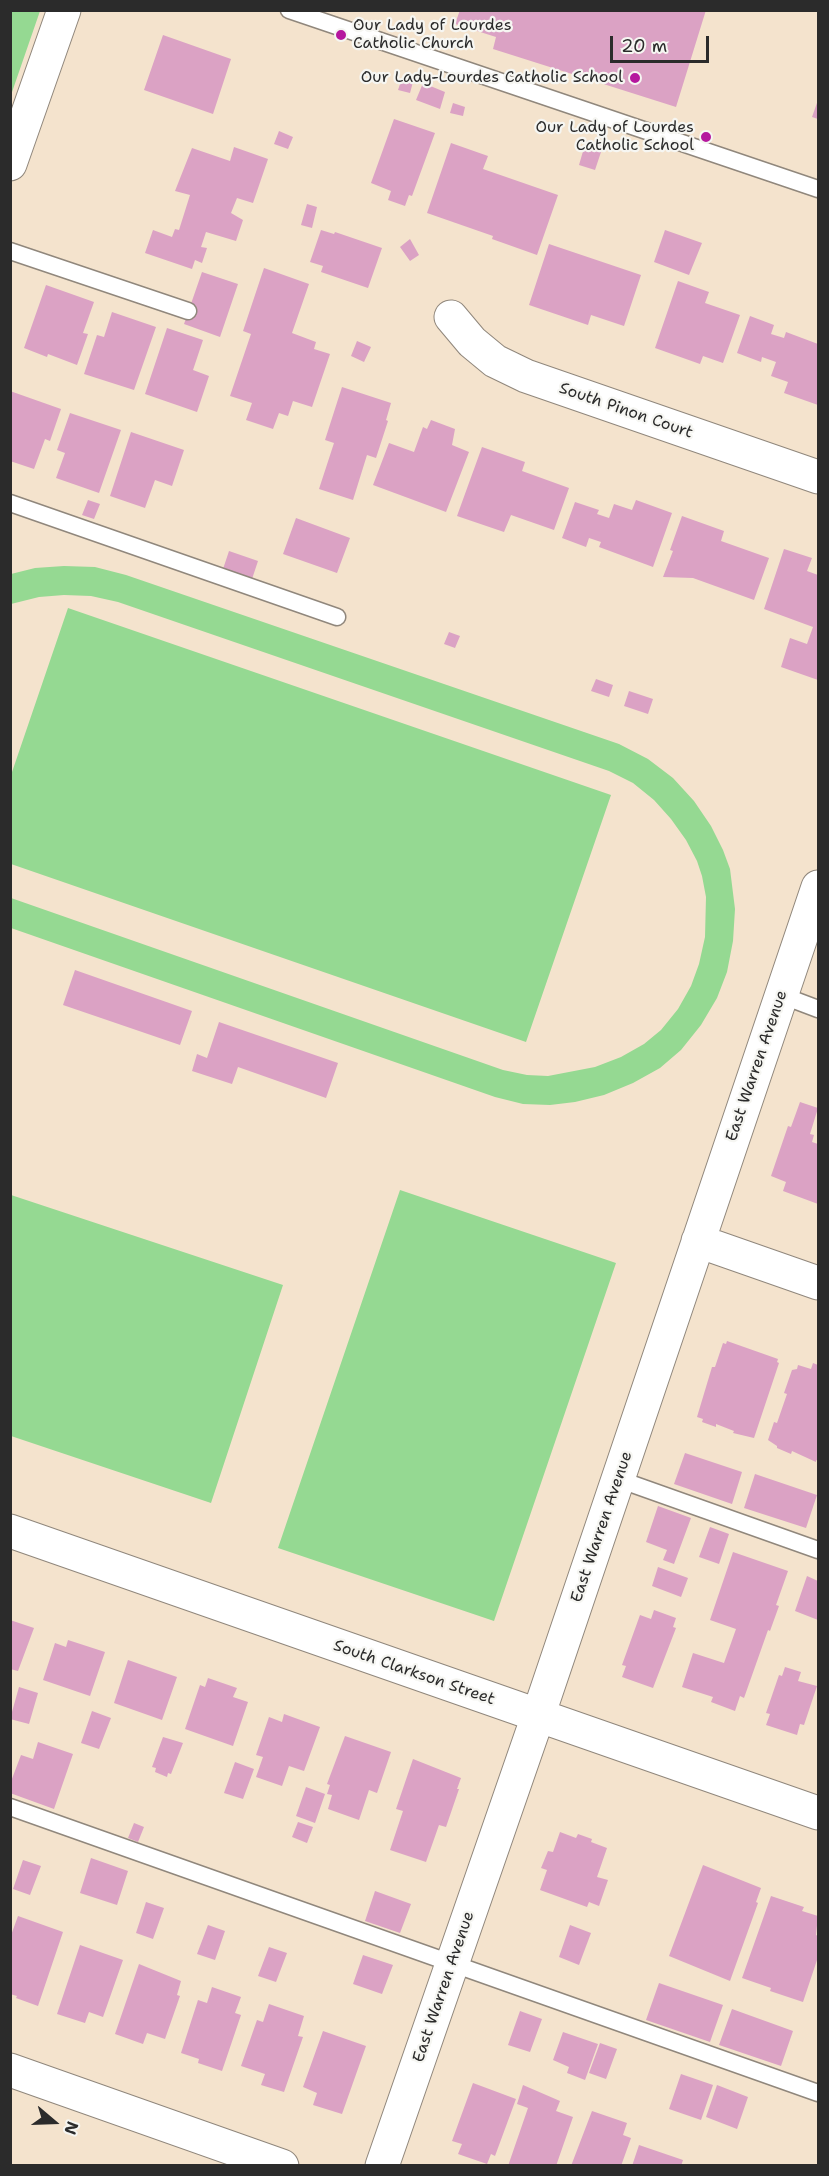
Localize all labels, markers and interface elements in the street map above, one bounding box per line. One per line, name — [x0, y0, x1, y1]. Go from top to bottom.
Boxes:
place label: Our Lady of Lourdes Catholic Church — [353, 16, 512, 54]
scale bar — [613, 24, 712, 62]
marker: Our Lady of Lourdes Catholic Church — [334, 28, 348, 42]
text: 20 m — [621, 34, 667, 58]
place label: Our Lady-Lourdes Catholic School — [361, 68, 623, 88]
marker: Our Lady-Lourdes Catholic School — [628, 71, 642, 85]
place label: Our Lady of Lourdes Catholic School — [535, 118, 694, 156]
marker: Our Lady of Lourdes Catholic School — [699, 130, 713, 144]
street label: South Pinon Court — [557, 379, 695, 443]
street label: East Warren Avenue — [722, 988, 792, 1144]
street label: East Warren Avenue — [567, 1449, 637, 1605]
street label: South Clarkson Street — [331, 1636, 497, 1710]
street label: East Warren Avenue — [409, 1909, 479, 2065]
north arrow — [24, 2092, 84, 2152]
text: N — [59, 2119, 83, 2137]

